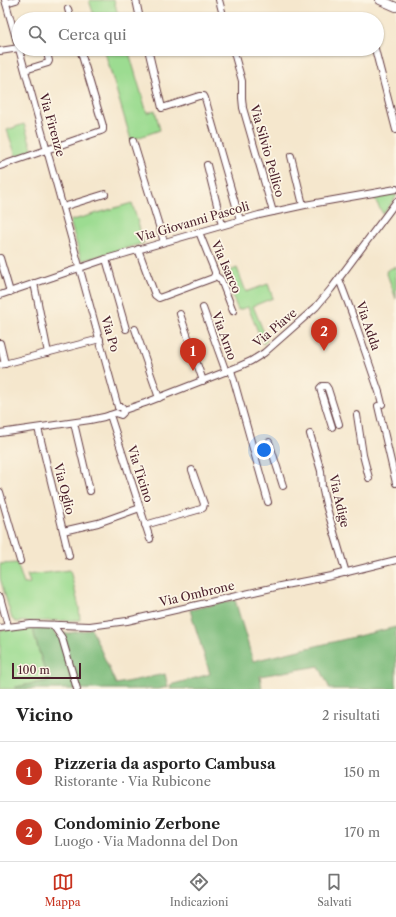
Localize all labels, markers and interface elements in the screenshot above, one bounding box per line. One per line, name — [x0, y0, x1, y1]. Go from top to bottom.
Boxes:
search box — [12, 12, 384, 56]
icon: search — [26, 23, 48, 45]
text: Cerca qui — [58, 25, 127, 44]
street label: Via Firenze — [36, 91, 69, 159]
street label: Via Silvio Pellico — [247, 102, 288, 199]
street label: Via Giovanni Pascoli — [134, 198, 251, 245]
street label: Via Isarco — [208, 237, 245, 296]
street label: Via Adda — [353, 298, 384, 353]
street label: Via Piave — [249, 305, 300, 351]
street label: Via Arno — [209, 309, 240, 362]
street label: Via Po — [98, 313, 123, 354]
pin: 2 — [311, 318, 337, 351]
pin: 1 — [180, 338, 206, 371]
your location — [254, 440, 274, 460]
street label: Via Ticino — [124, 443, 157, 504]
street label: Via Oglio — [51, 461, 78, 516]
street label: Via Adige — [326, 472, 353, 529]
street label: Via Ombrone — [157, 578, 236, 610]
scale bar — [12, 661, 81, 680]
text: 100 m — [18, 663, 50, 677]
text: Vicino — [16, 705, 73, 725]
text: 2 risultati — [322, 707, 380, 723]
text: Pizzeria da asporto Cambusa — [54, 754, 276, 773]
text: 1 — [26, 764, 32, 780]
text: 150 m — [344, 764, 380, 780]
text: Ristorante · Via Rubicone — [54, 773, 211, 789]
text: Condominio Zerbone — [54, 814, 220, 833]
text: 2 — [25, 824, 33, 840]
text: 170 m — [344, 824, 380, 840]
text: Luogo · Via Madonna del Don — [54, 833, 238, 849]
tab: Mappa — [44, 871, 81, 909]
tab: Indicazioni — [170, 871, 228, 909]
tab: Salvati — [317, 871, 352, 909]

